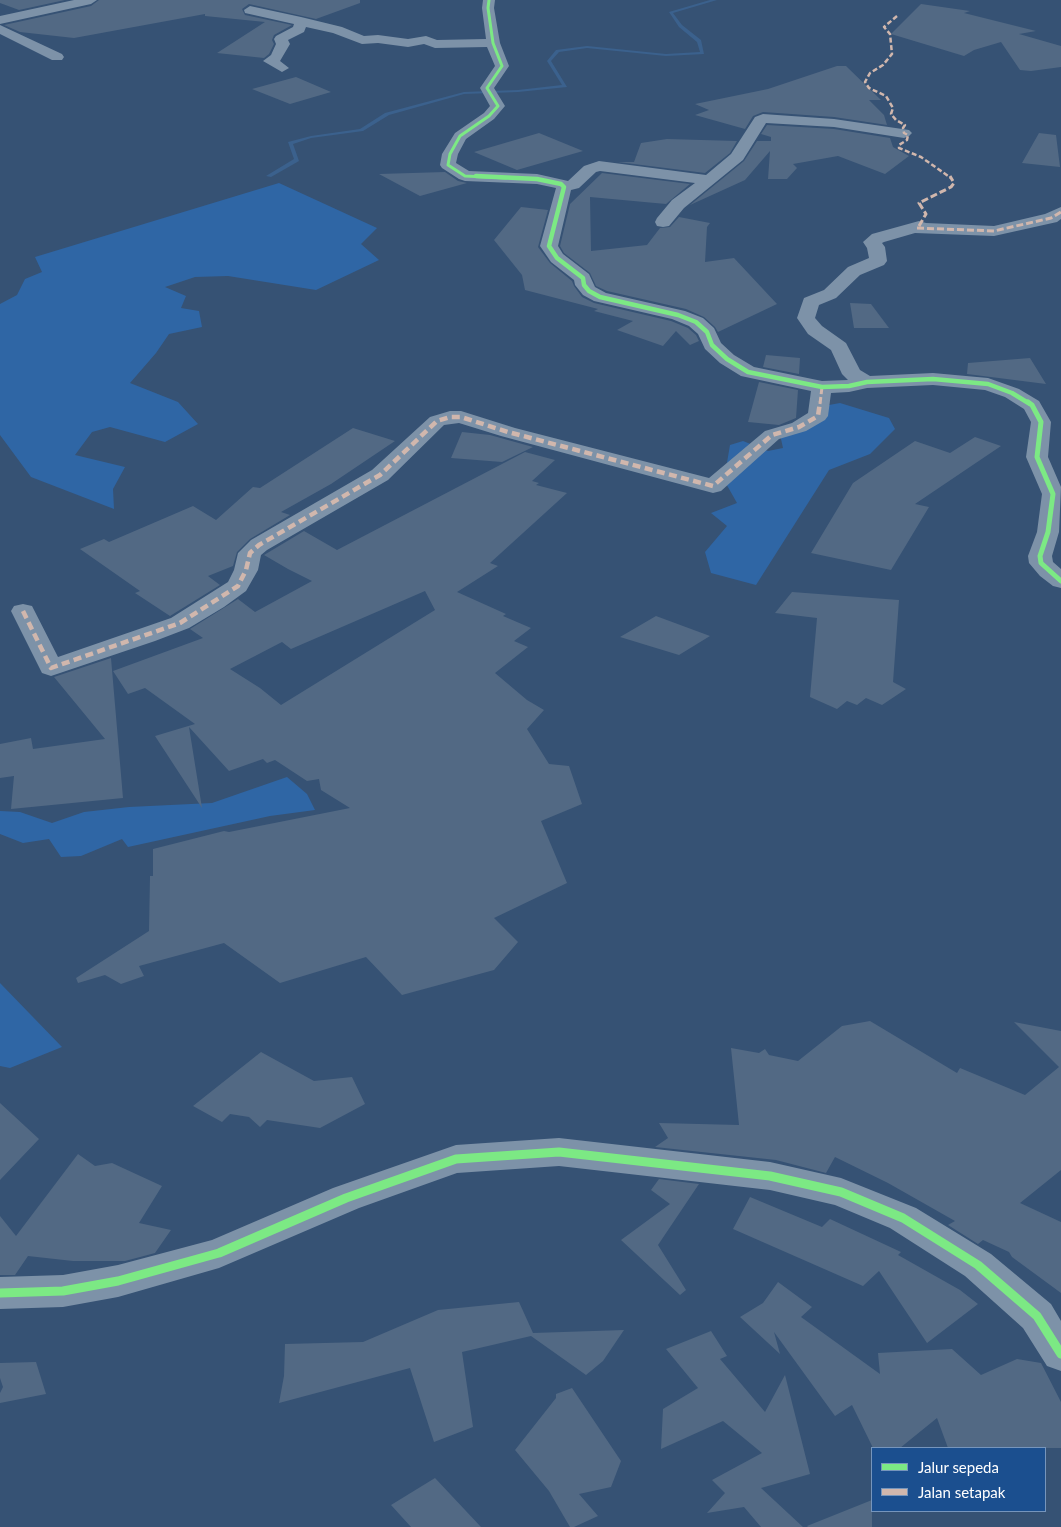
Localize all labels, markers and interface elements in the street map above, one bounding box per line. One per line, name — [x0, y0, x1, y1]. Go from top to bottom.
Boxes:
legend — [871, 1447, 1046, 1512]
text: Jalur sepeda — [918, 1458, 999, 1476]
text: Jalan setapak — [918, 1483, 1005, 1501]

